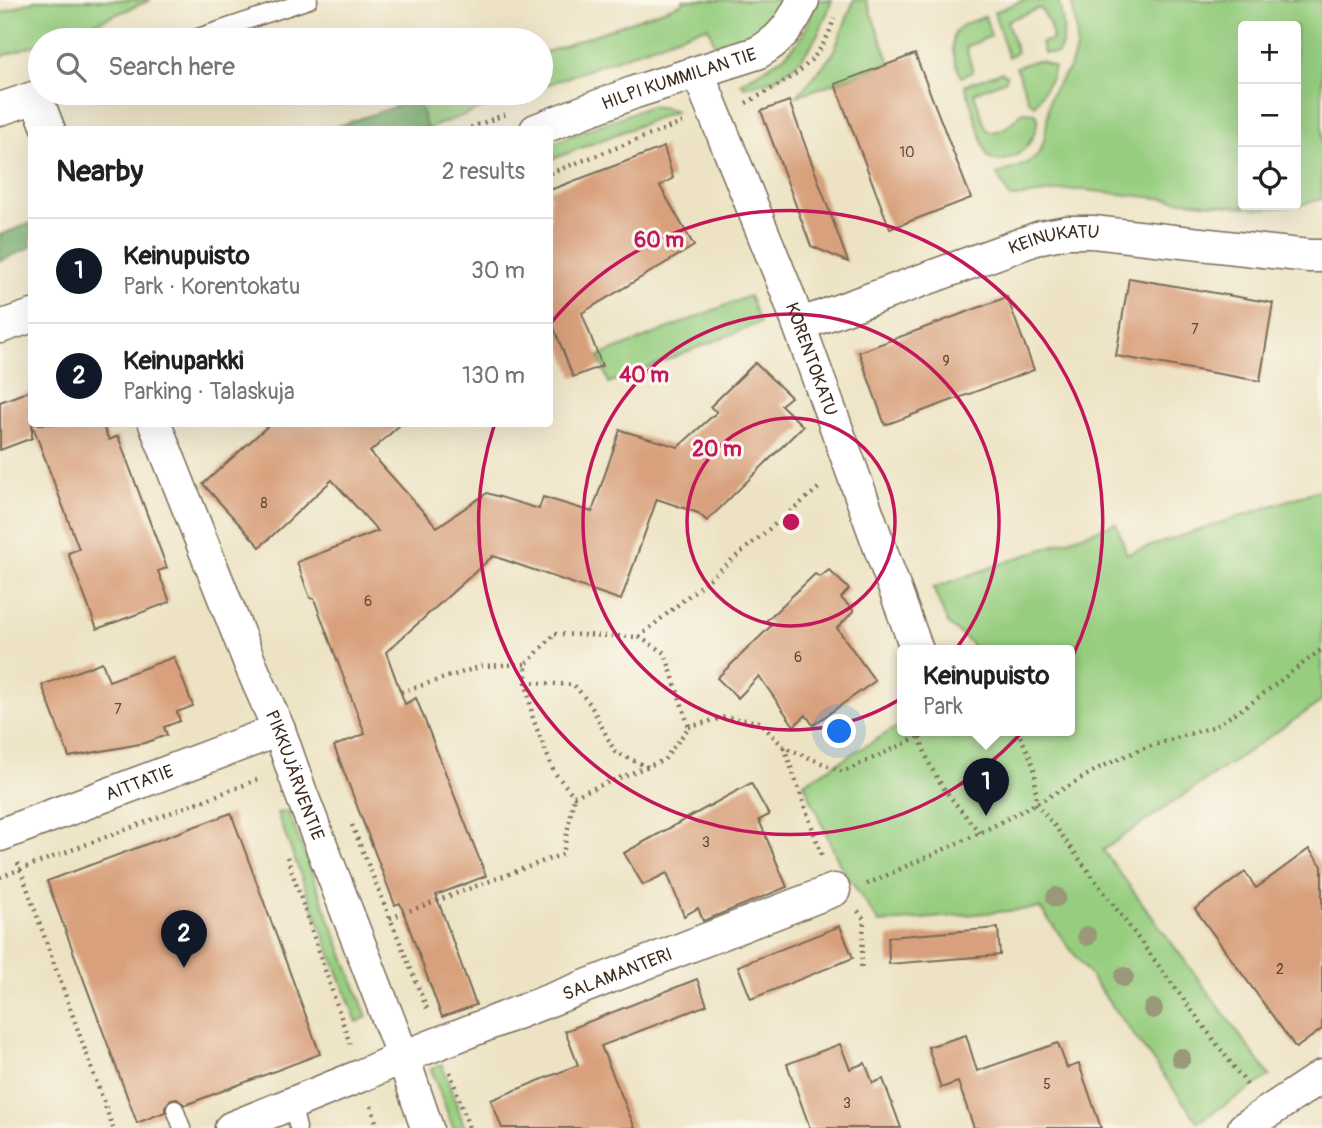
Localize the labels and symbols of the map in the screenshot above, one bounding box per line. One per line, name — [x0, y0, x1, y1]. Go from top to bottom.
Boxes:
street label: HILPI KUMMILAN TIE — [598, 43, 759, 116]
house number: 10 — [899, 144, 915, 161]
street label: KEINUKATU — [1006, 220, 1100, 260]
text: 60 m — [634, 227, 684, 254]
street label: KORENTOKATU — [780, 300, 842, 419]
house number: 7 — [1191, 321, 1199, 338]
house number: 9 — [942, 353, 950, 370]
text: 40 m — [619, 362, 669, 389]
text: 20 m — [692, 436, 742, 463]
house number: 8 — [260, 495, 268, 512]
centre of rings — [779, 510, 803, 534]
house number: 6 — [364, 593, 372, 610]
house number: 6 — [794, 649, 802, 666]
house number: 7 — [114, 701, 122, 718]
street label: PIKKUJÄRVENTIE — [260, 707, 329, 844]
your location — [822, 714, 856, 748]
pin: 1 — [963, 758, 1009, 816]
street label: AITTATIE — [102, 760, 177, 806]
house number: 3 — [702, 834, 710, 851]
pin: 2 — [161, 910, 207, 968]
street label: SALAMANTERI — [559, 943, 676, 1006]
house number: 2 — [1276, 961, 1284, 978]
house number: 5 — [1043, 1076, 1051, 1093]
house number: 3 — [843, 1095, 851, 1112]

